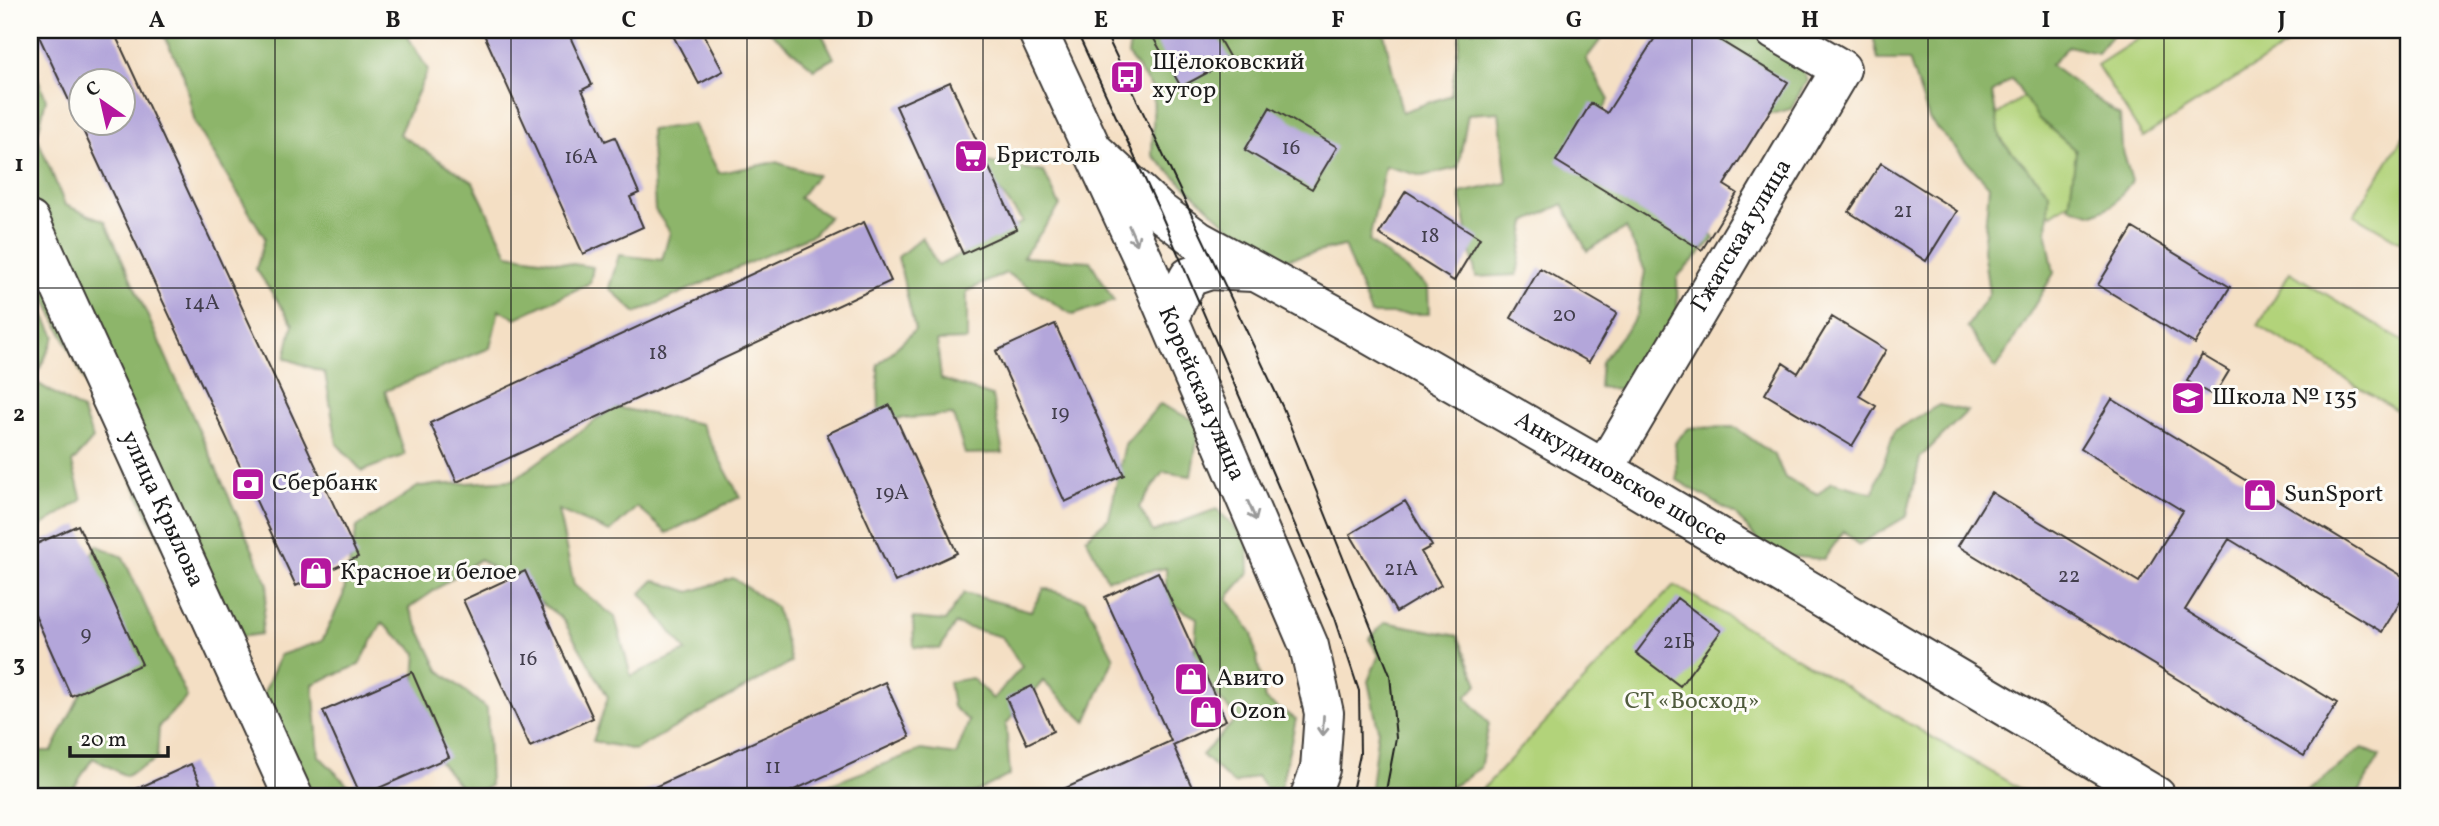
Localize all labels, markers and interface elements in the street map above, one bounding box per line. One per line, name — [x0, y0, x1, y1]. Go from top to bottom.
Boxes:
text: A — [149, 5, 165, 37]
text: B — [385, 5, 401, 37]
text: C — [622, 5, 636, 37]
text: D — [857, 5, 874, 37]
text: E — [1094, 5, 1108, 37]
text: F — [1331, 5, 1345, 37]
text: G — [1566, 5, 1582, 37]
text: H — [1801, 5, 1819, 37]
text: I — [2042, 5, 2050, 37]
text: J — [2277, 5, 2286, 37]
place label: Щёлоковский хутор — [1152, 46, 1305, 108]
bus stop icon: Щёлоковский хутор — [1108, 58, 1146, 96]
north arrow — [66, 66, 136, 136]
text: С — [81, 75, 106, 104]
house number: 16 — [1282, 134, 1300, 163]
supermarket icon: Бристоль — [952, 137, 990, 175]
place label: Бристоль — [996, 139, 1100, 173]
house number: 16А — [564, 143, 598, 172]
text: 1 — [14, 149, 24, 181]
street label: Гжатская улица — [1683, 153, 1801, 319]
house number: 21 — [1893, 197, 1913, 226]
house number: 18 — [1421, 222, 1439, 251]
one-way arrow — [1127, 224, 1140, 245]
house number: 14А — [184, 289, 220, 318]
street label: Корейская улица — [1148, 301, 1253, 486]
house number: 20 — [1552, 301, 1576, 330]
house number: 18 — [649, 339, 667, 368]
school or university icon: Школа № 135 — [2169, 379, 2207, 417]
place label: Школа № 135 — [2212, 381, 2357, 415]
text: 2 — [13, 399, 25, 431]
house number: 19 — [1050, 399, 1070, 428]
street label: Анкудиновское шоссе — [1508, 404, 1734, 555]
street label: улица Крылова — [111, 426, 212, 593]
bank icon: Сбербанк — [229, 465, 267, 503]
place label: Сбербанк — [272, 467, 378, 501]
shop icon: SunSport — [2241, 476, 2279, 514]
place label: SunSport — [2284, 478, 2383, 512]
house number: 19А — [875, 479, 909, 508]
one-way arrow — [1247, 500, 1260, 522]
shop icon: Красное и белое — [297, 554, 335, 592]
house number: 21А — [1384, 555, 1418, 584]
place label: Красное и белое — [340, 556, 517, 590]
house number: 22 — [2058, 562, 2080, 591]
house number: 9 — [81, 620, 92, 649]
house number: 21Б — [1663, 628, 1695, 657]
house number: 16 — [519, 645, 537, 674]
text: 3 — [13, 649, 25, 681]
shop icon: Авито — [1172, 660, 1210, 698]
place label: Авито — [1216, 662, 1284, 696]
park label: СТ «Восход» — [1625, 685, 1759, 719]
shop icon: Ozon — [1187, 693, 1225, 731]
place label: Ozon — [1230, 695, 1287, 729]
scale bar — [70, 714, 168, 758]
one-way arrow — [1316, 714, 1329, 737]
text: 20 m — [80, 726, 126, 755]
house number: 11 — [765, 753, 781, 782]

